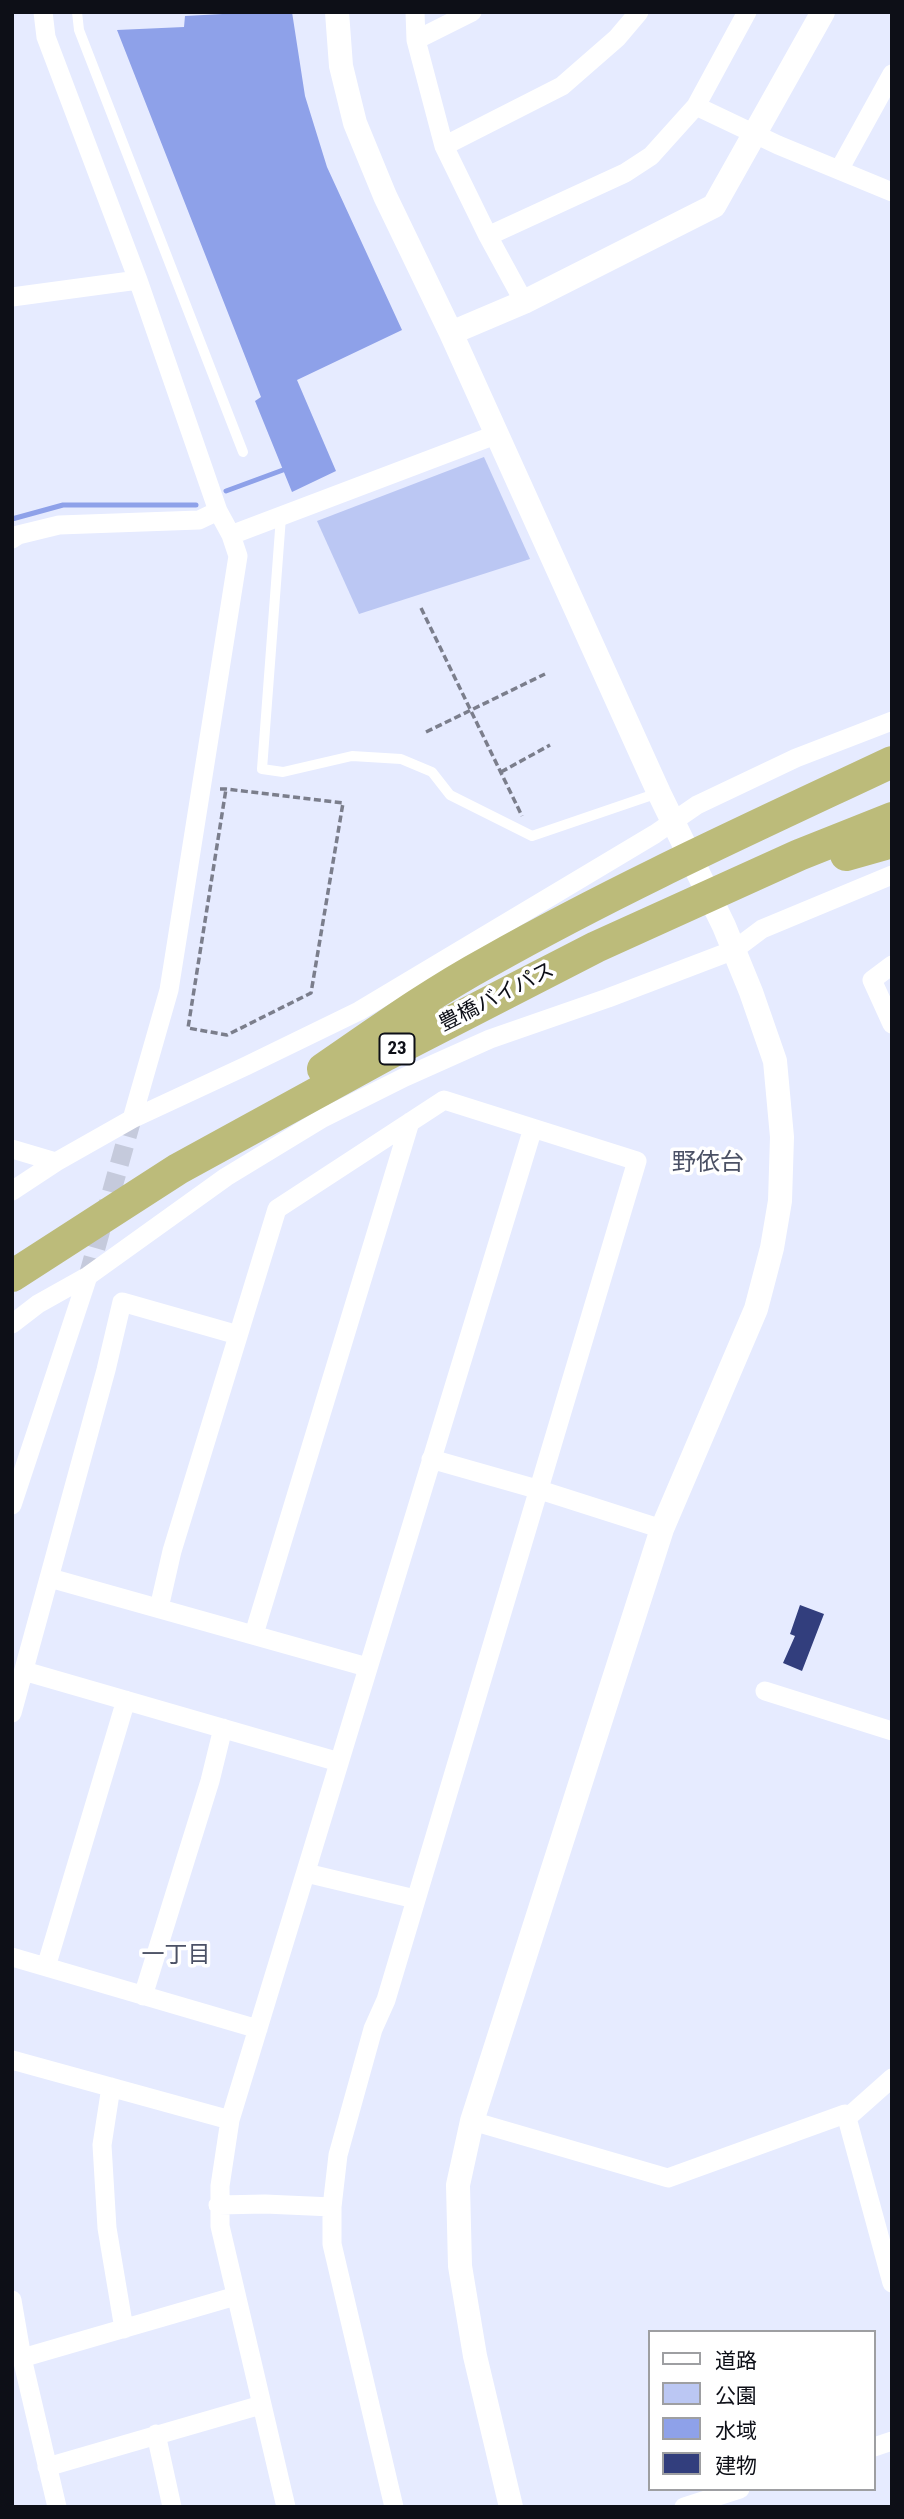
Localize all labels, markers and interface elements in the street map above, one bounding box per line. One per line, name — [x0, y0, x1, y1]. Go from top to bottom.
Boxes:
street label: 豊橋バイパス — [435, 958, 559, 1038]
road number: 23 — [380, 1034, 414, 1064]
district label: 野依台 — [672, 1150, 744, 1178]
district label: 一丁目 — [142, 1942, 210, 1970]
legend — [648, 2330, 876, 2491]
text: 道路 — [715, 2349, 757, 2373]
text: 公園 — [715, 2384, 757, 2408]
text: 水域 — [715, 2419, 757, 2443]
text: 建物 — [715, 2454, 757, 2478]

